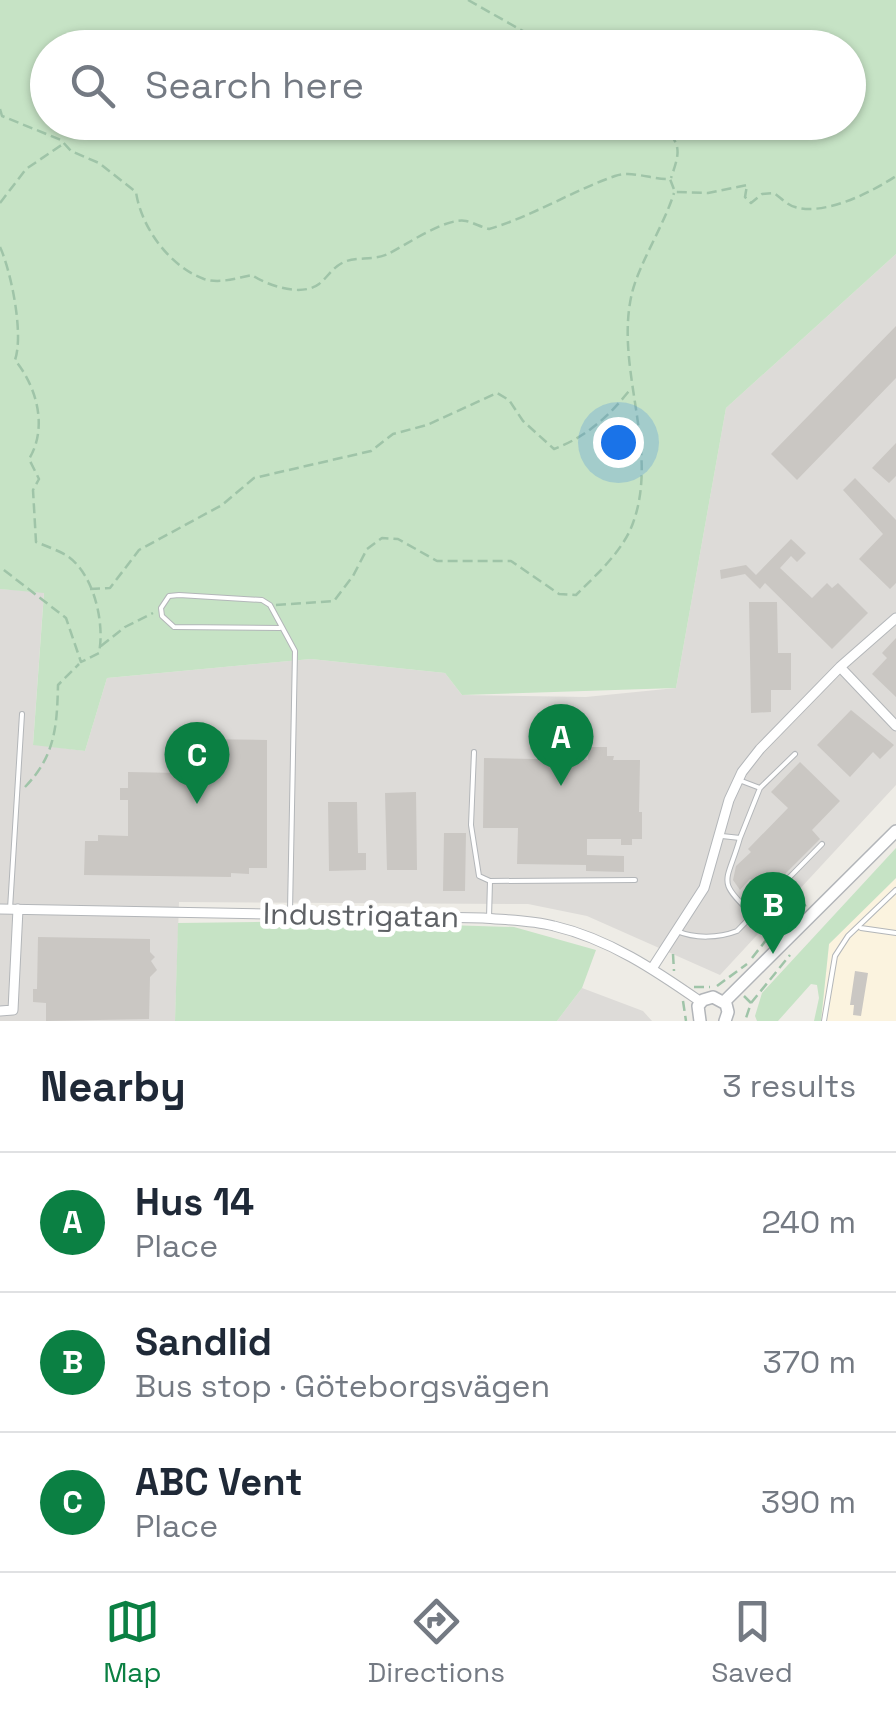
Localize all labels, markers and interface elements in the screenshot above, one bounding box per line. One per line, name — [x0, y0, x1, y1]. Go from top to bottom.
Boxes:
search box — [30, 30, 866, 140]
icon: search — [65, 58, 120, 113]
text: Search here — [145, 61, 364, 109]
your location — [593, 417, 644, 468]
pin: A — [528, 704, 594, 786]
pin: C — [164, 722, 230, 804]
pin: B — [740, 872, 806, 954]
street label: Industrigatan — [263, 894, 459, 936]
text: Nearby — [40, 1060, 186, 1113]
text: 3 results — [722, 1066, 856, 1106]
text: Hus 14 — [135, 1178, 254, 1226]
text: A — [62, 1202, 83, 1242]
text: 240 m — [761, 1202, 856, 1242]
text: Place — [135, 1226, 218, 1266]
text: Sandlid — [135, 1318, 272, 1366]
text: B — [62, 1342, 83, 1382]
text: 370 m — [763, 1342, 856, 1382]
text: Bus stop · Göteborgsvägen — [135, 1366, 550, 1406]
text: ABC Vent — [135, 1458, 302, 1506]
text: C — [62, 1482, 83, 1522]
text: 390 m — [761, 1482, 856, 1522]
text: Place — [135, 1506, 218, 1546]
tab: Map — [103, 1594, 161, 1690]
tab: Directions — [368, 1594, 505, 1690]
tab: Saved — [711, 1594, 793, 1690]

